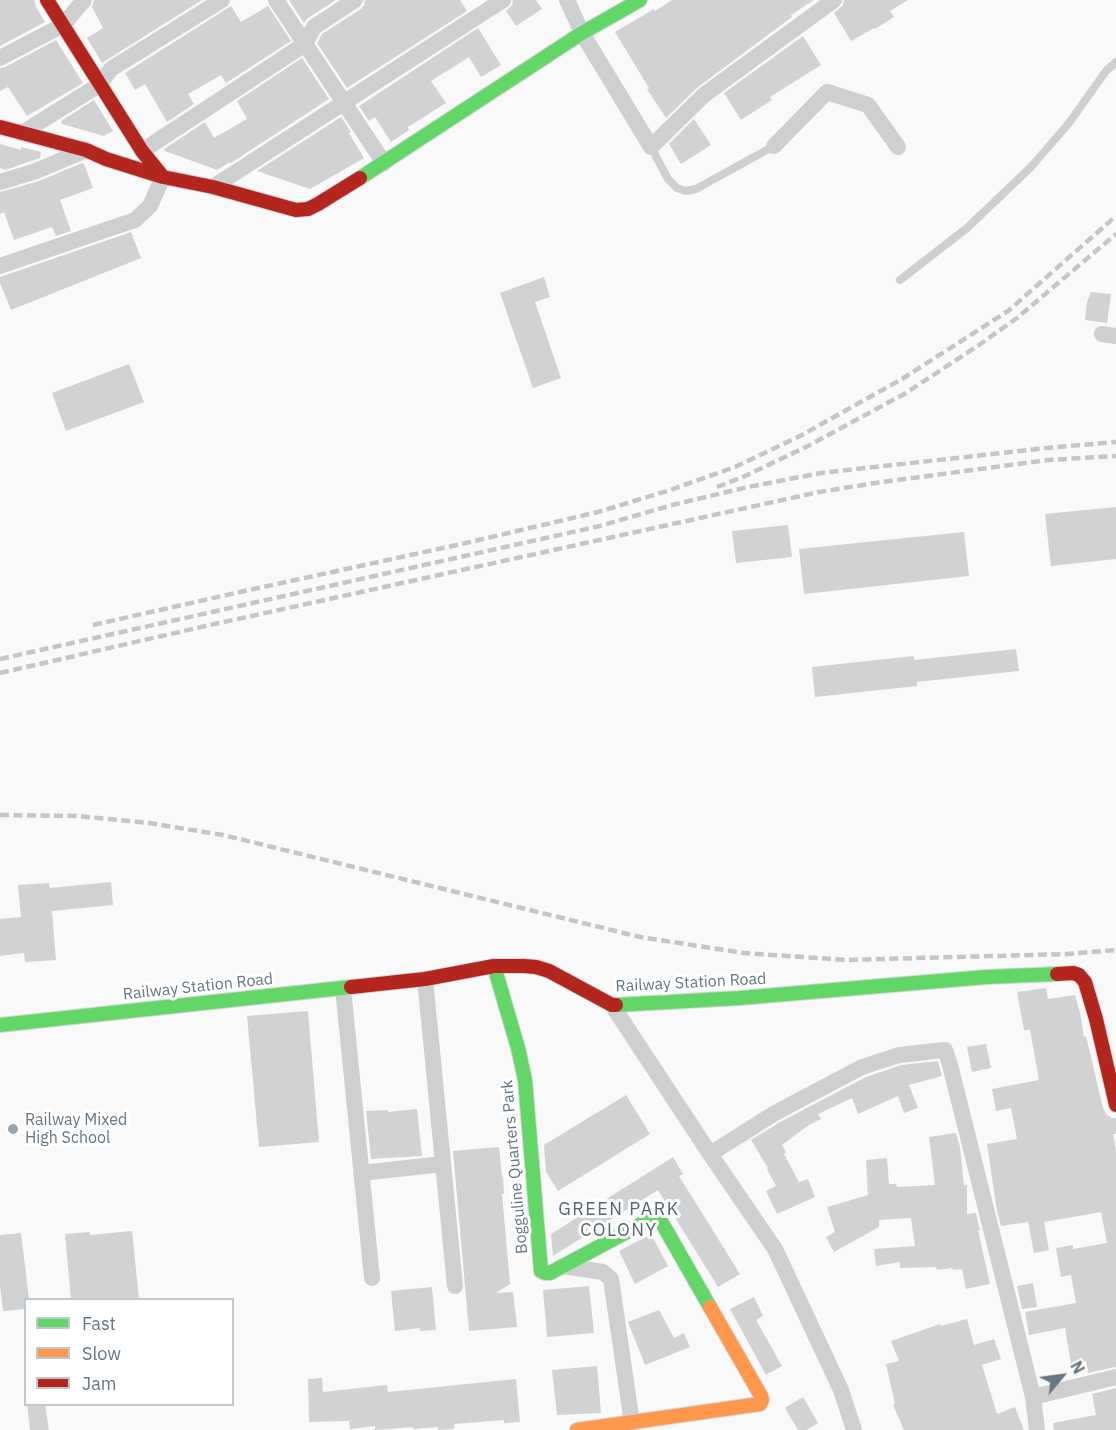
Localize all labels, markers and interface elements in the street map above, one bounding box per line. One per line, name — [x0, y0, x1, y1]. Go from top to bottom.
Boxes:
street label: Railway Station Road — [615, 969, 767, 997]
street label: Railway Station Road — [122, 970, 274, 1004]
street label: Bogguline Quarters Park — [498, 1079, 532, 1255]
place label: Railway Mixed High School — [25, 1110, 127, 1148]
marker: Railway Mixed High School — [6, 1122, 20, 1136]
district label: GREEN PARK COLONY — [558, 1199, 680, 1242]
legend — [24, 1298, 234, 1406]
text: Fast — [82, 1312, 116, 1335]
text: Slow — [82, 1342, 121, 1365]
north arrow — [1032, 1346, 1092, 1406]
text: N — [1066, 1357, 1089, 1377]
text: Jam — [82, 1372, 117, 1395]

